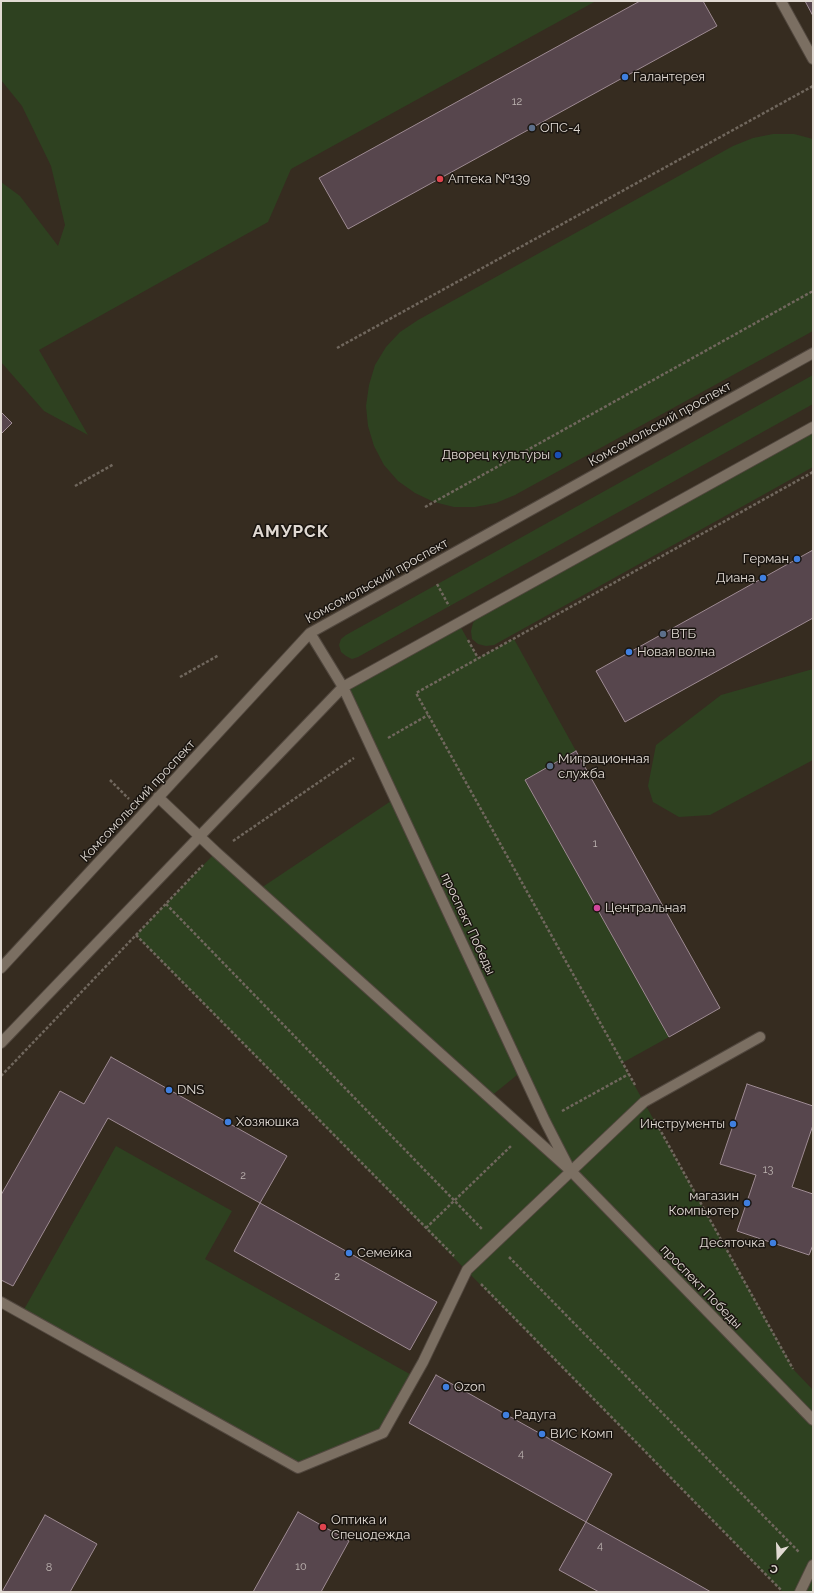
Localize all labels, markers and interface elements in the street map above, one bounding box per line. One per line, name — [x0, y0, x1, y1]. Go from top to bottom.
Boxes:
place label: Галантерея — [633, 69, 705, 85]
marker: Галантерея — [620, 72, 630, 82]
house number: 12 — [512, 95, 522, 109]
place label: ОПС-4 — [540, 120, 580, 136]
marker: ОПС-4 — [527, 123, 537, 133]
place label: Аптека №139 — [448, 171, 530, 187]
marker: Аптека №139 — [435, 174, 445, 184]
street label: Комсомольский проспект — [586, 378, 734, 470]
place label: Дворец культуры — [441, 447, 550, 463]
marker: Дворец культуры — [553, 450, 563, 460]
district label: АМУРСК — [253, 522, 329, 542]
street label: Комсомольский проспект — [303, 535, 451, 627]
place label: Герман — [743, 551, 789, 567]
marker: Герман — [792, 554, 802, 564]
place label: Диана — [716, 570, 755, 586]
marker: Диана — [758, 573, 768, 583]
place label: ВТБ — [671, 626, 696, 642]
marker: ВТБ — [658, 629, 668, 639]
place label: Новая волна — [637, 644, 715, 660]
marker: Новая волна — [624, 647, 634, 657]
street label: Комсомольский проспект — [77, 737, 199, 865]
place label: Миграционная служба — [558, 751, 649, 782]
marker: Миграционная служба — [545, 761, 555, 771]
house number: 1 — [593, 837, 597, 851]
street label: проспект Победы — [438, 871, 498, 977]
place label: Центральная — [605, 900, 686, 916]
marker: Центральная — [592, 903, 602, 913]
place label: DNS — [177, 1082, 204, 1098]
marker: DNS — [164, 1085, 174, 1095]
place label: Хозяюшка — [236, 1114, 299, 1130]
place label: Инструменты — [640, 1116, 725, 1132]
marker: Хозяюшка — [223, 1117, 233, 1127]
marker: Инструменты — [728, 1119, 738, 1129]
house number: 13 — [763, 1163, 773, 1177]
house number: 2 — [240, 1169, 246, 1183]
place label: магазин Компьютер — [669, 1188, 739, 1219]
marker: магазин Компьютер — [742, 1198, 752, 1208]
place label: Десяточка — [699, 1235, 765, 1251]
marker: Десяточка — [768, 1238, 778, 1248]
street label: проспект Победы — [657, 1242, 745, 1332]
place label: Семейка — [357, 1245, 412, 1261]
marker: Семейка — [344, 1248, 354, 1258]
house number: 2 — [334, 1270, 340, 1284]
place label: Ozon — [454, 1379, 485, 1395]
marker: Ozon — [441, 1382, 451, 1392]
place label: Радуга — [514, 1407, 556, 1423]
marker: Радуга — [501, 1410, 511, 1420]
place label: ВИС Комп — [550, 1426, 613, 1442]
marker: ВИС Комп — [537, 1429, 547, 1439]
house number: 4 — [518, 1447, 524, 1461]
place label: Оптика и Спецодежда — [331, 1512, 410, 1543]
marker: Оптика и Спецодежда — [318, 1522, 328, 1532]
north arrow — [758, 1537, 798, 1577]
house number: 4 — [597, 1539, 603, 1553]
house number: 10 — [295, 1560, 307, 1574]
house number: 8 — [46, 1561, 52, 1575]
text: С — [768, 1561, 780, 1576]

